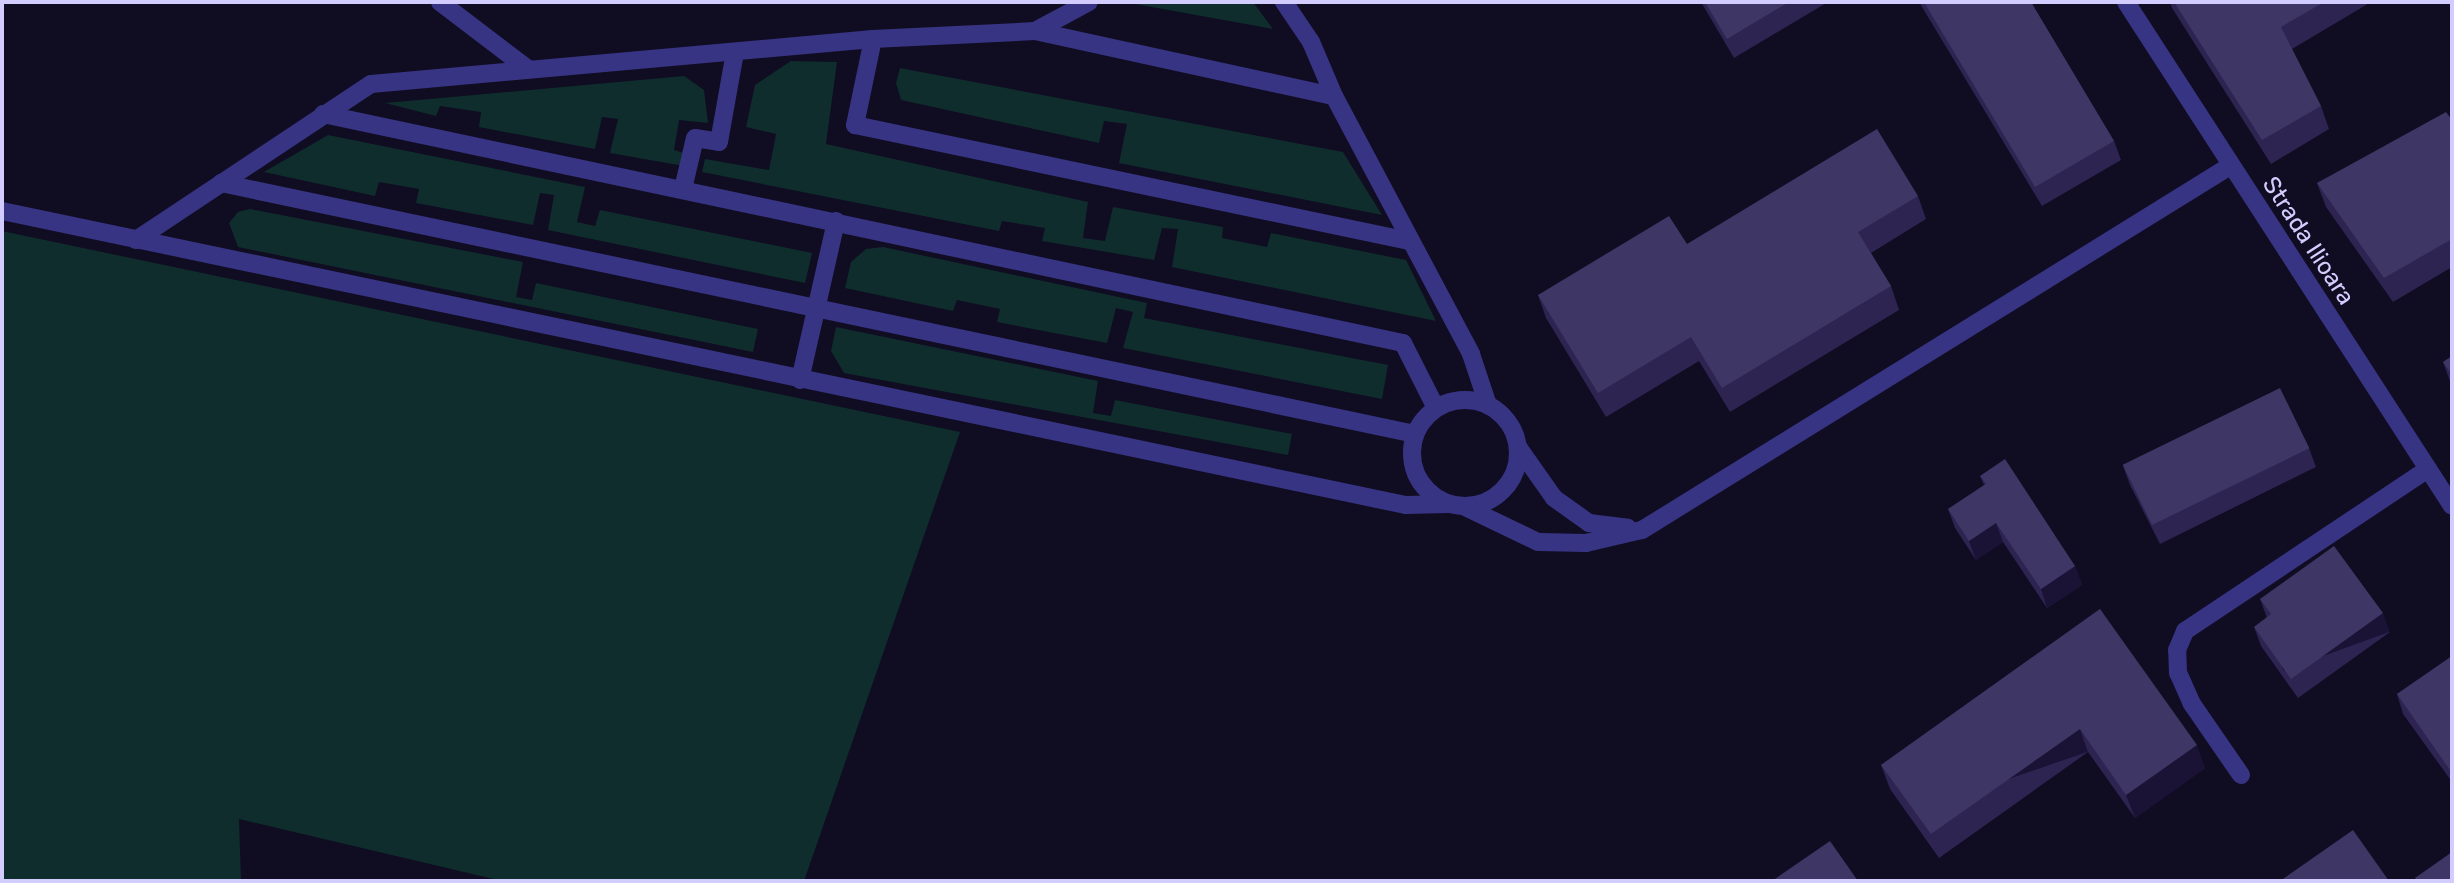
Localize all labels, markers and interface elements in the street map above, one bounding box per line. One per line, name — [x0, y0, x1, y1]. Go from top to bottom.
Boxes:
street label: Strada Ilioara — [2256, 171, 2360, 311]

